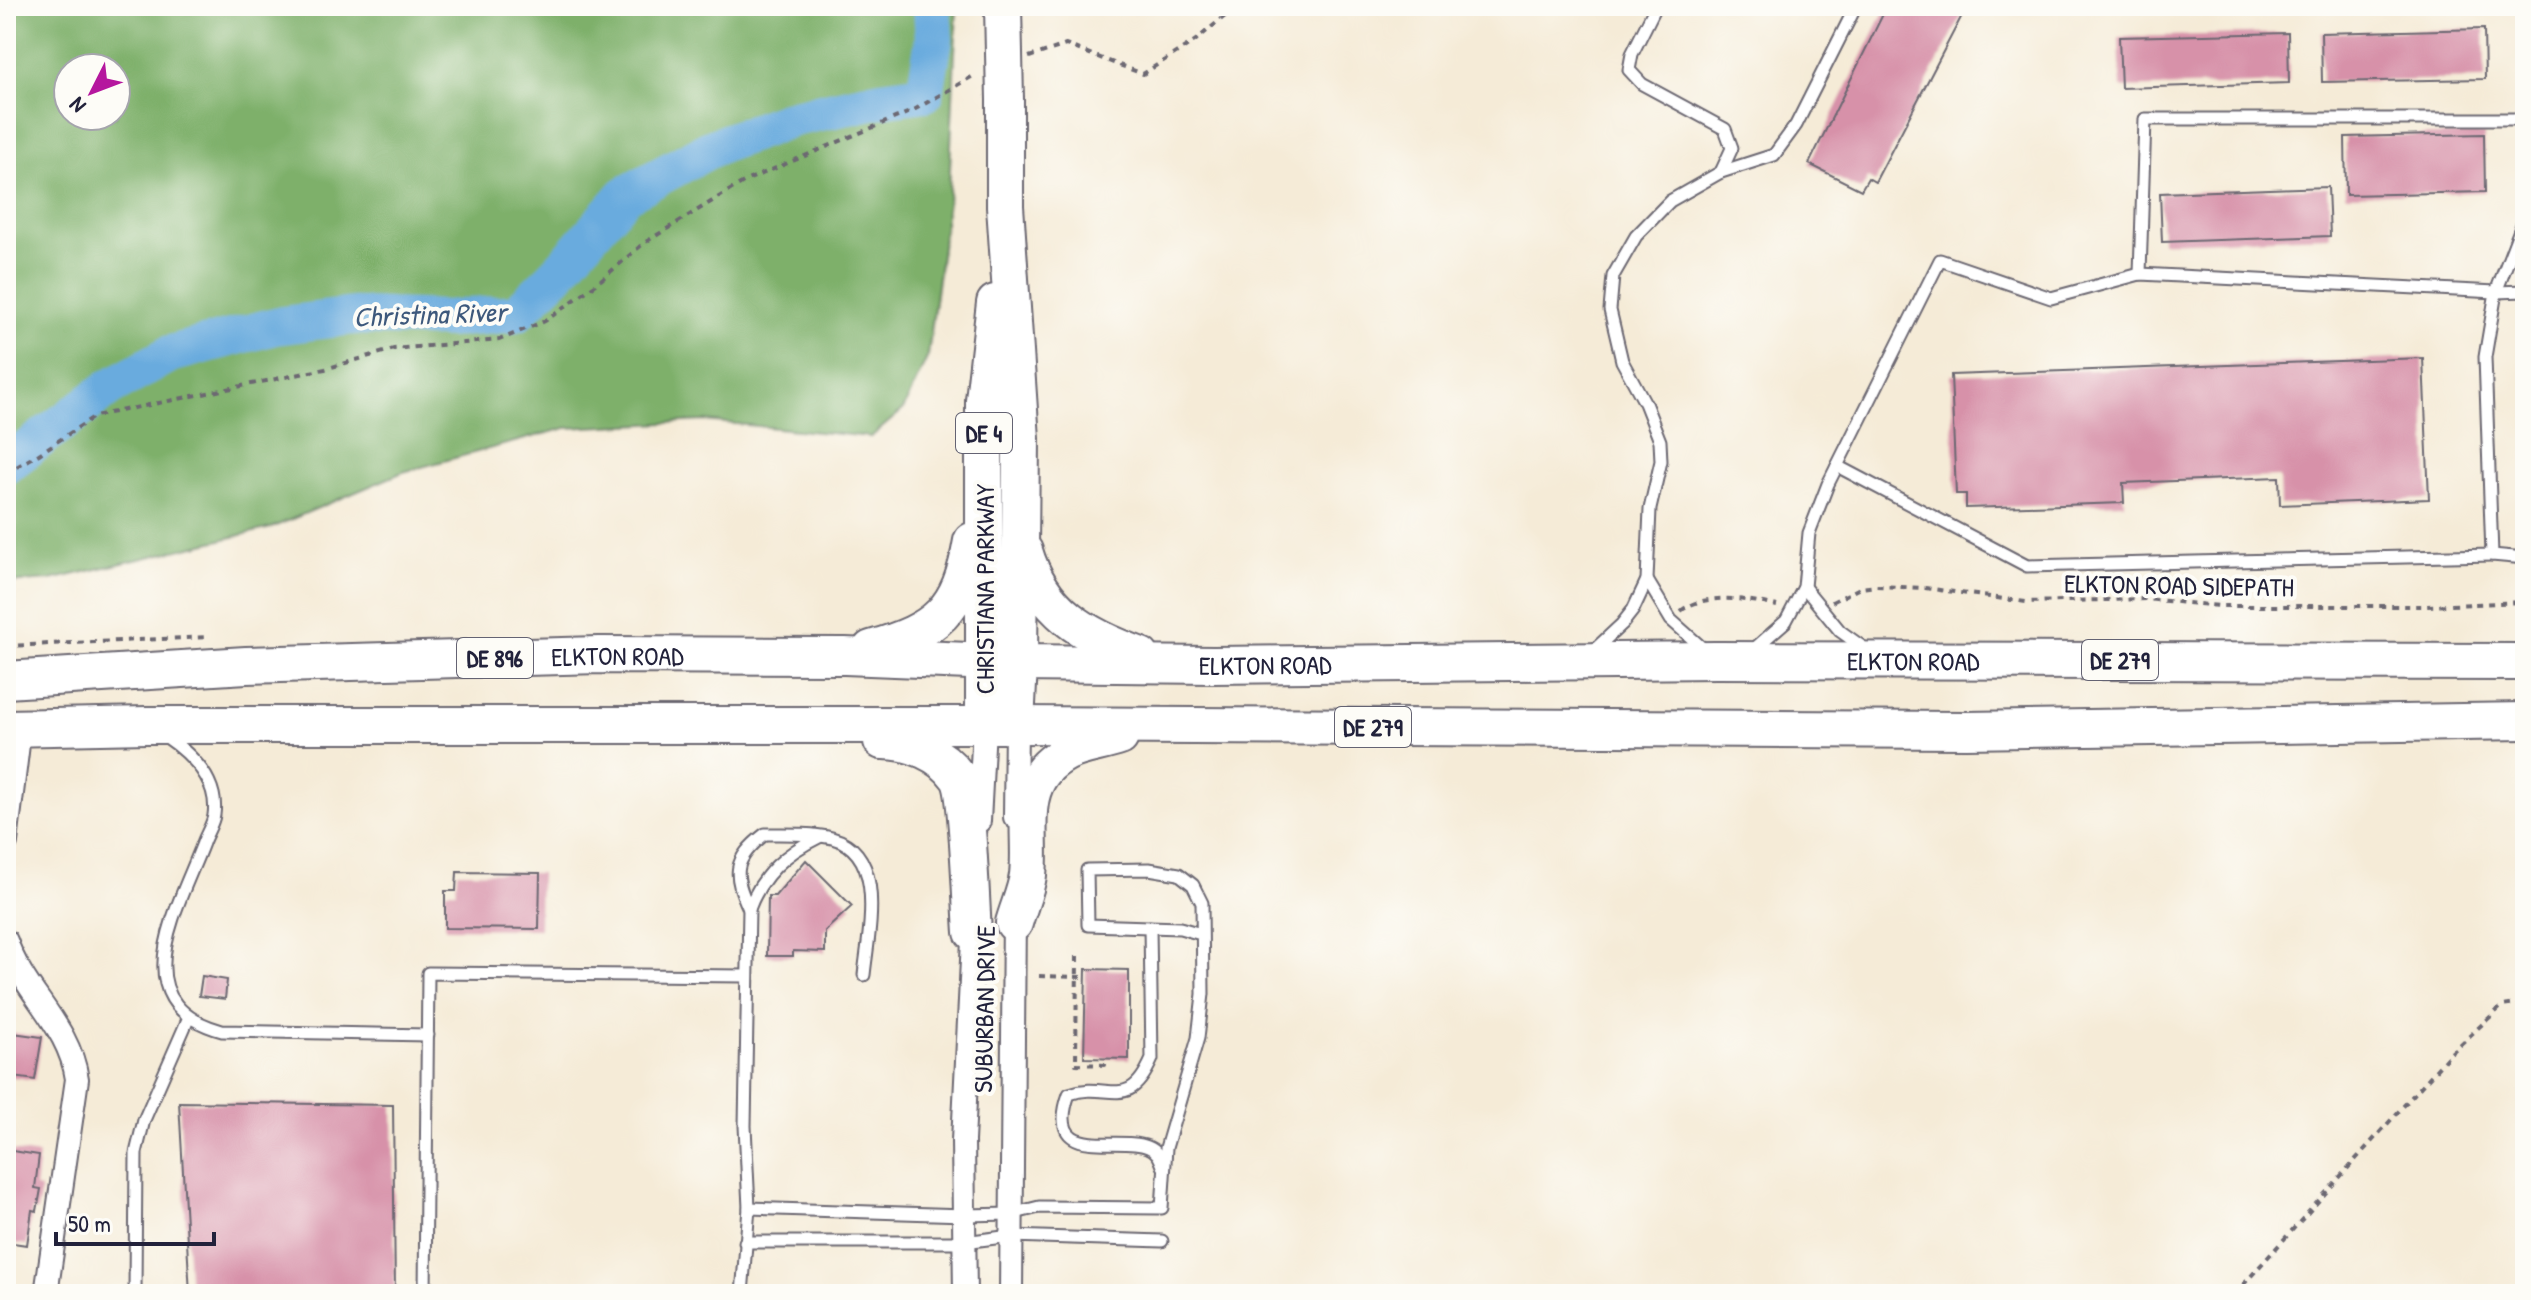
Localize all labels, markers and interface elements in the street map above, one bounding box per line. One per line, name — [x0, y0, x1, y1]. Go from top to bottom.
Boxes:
north arrow — [52, 52, 132, 132]
text: N — [62, 91, 92, 120]
water label: Christina River — [353, 292, 510, 336]
road number: DE 4 — [956, 413, 1012, 453]
street label: CHRISTIANA PARKWAY — [967, 483, 1002, 694]
street label: ELKTON ROAD SIDEPATH — [2064, 565, 2294, 605]
street label: ELKTON ROAD — [551, 637, 684, 674]
road number: DE 896 — [457, 638, 533, 678]
road number: DE 279 — [2082, 640, 2158, 680]
street label: ELKTON ROAD — [1847, 643, 1980, 678]
street label: ELKTON ROAD — [1199, 646, 1332, 683]
road number: DE 279 — [1335, 707, 1411, 747]
street label: SUBURBAN DRIVE — [965, 924, 1003, 1093]
scale bar — [56, 1196, 214, 1246]
text: 50 m — [68, 1207, 111, 1239]

